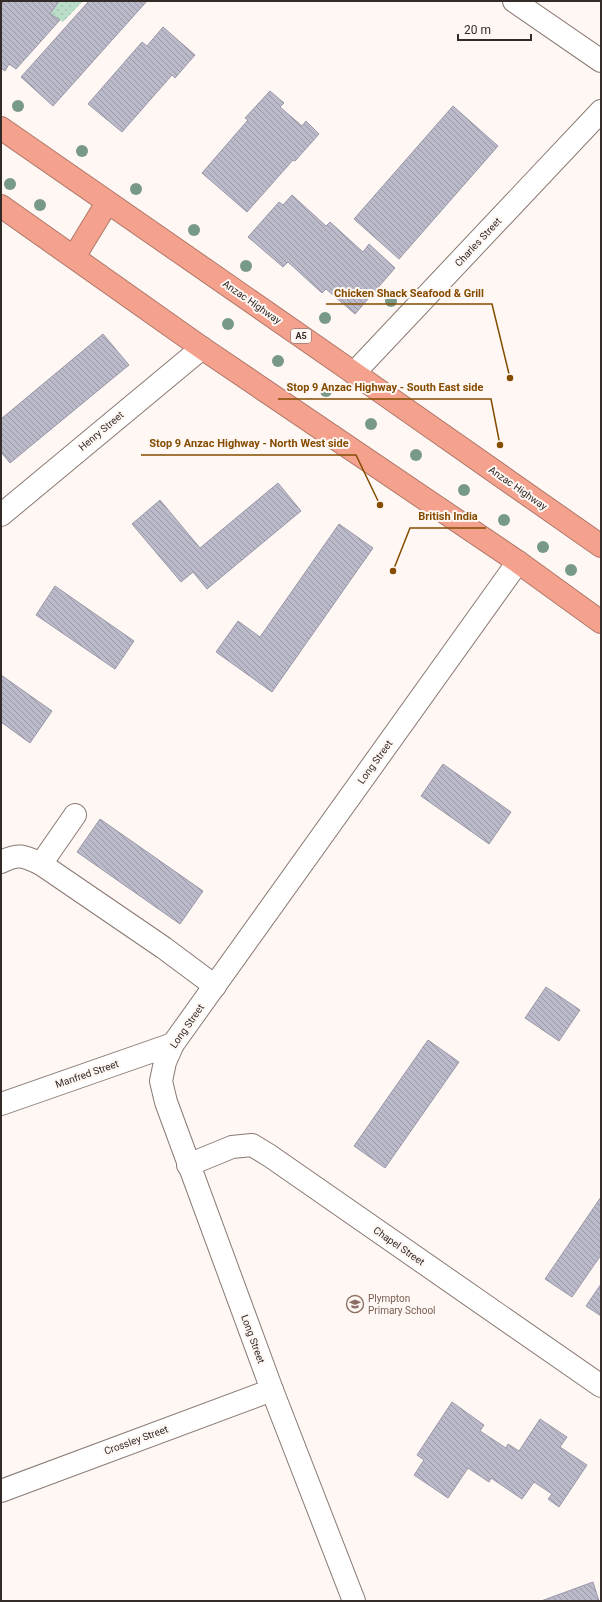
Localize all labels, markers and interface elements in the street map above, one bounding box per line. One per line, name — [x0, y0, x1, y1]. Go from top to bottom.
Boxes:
scale bar — [458, 16, 531, 42]
text: 20 m — [464, 23, 491, 37]
street label: Charles Street — [453, 215, 503, 269]
street label: Anzac Highway — [221, 278, 283, 326]
callout: Chicken Shack Seafood & Grill — [326, 281, 492, 304]
text: Chicken Shack Seafood & Grill — [334, 287, 484, 300]
road number: A5 — [291, 329, 311, 343]
callout: Stop 9 Anzac Highway - South East side — [278, 376, 491, 399]
text: Stop 9 Anzac Highway - South East side — [287, 381, 483, 394]
street label: Henry Street — [76, 409, 126, 453]
callout: Stop 9 Anzac Highway - North West side — [141, 432, 356, 455]
text: Stop 9 Anzac Highway - North West side — [149, 437, 349, 450]
street label: Anzac Highway — [487, 464, 549, 512]
callout: British India — [410, 505, 486, 528]
text: British India — [418, 510, 478, 523]
street label: Long Street — [356, 738, 394, 786]
street label: Long Street — [168, 1002, 206, 1050]
street label: Manfred Street — [54, 1058, 120, 1090]
street label: Chapel Street — [371, 1224, 427, 1268]
place label: Plympton Primary School — [368, 1293, 436, 1316]
school or university icon: Plympton Primary School — [345, 1294, 365, 1314]
street label: Long Street — [239, 1313, 267, 1365]
street label: Crossley Street — [103, 1423, 169, 1457]

